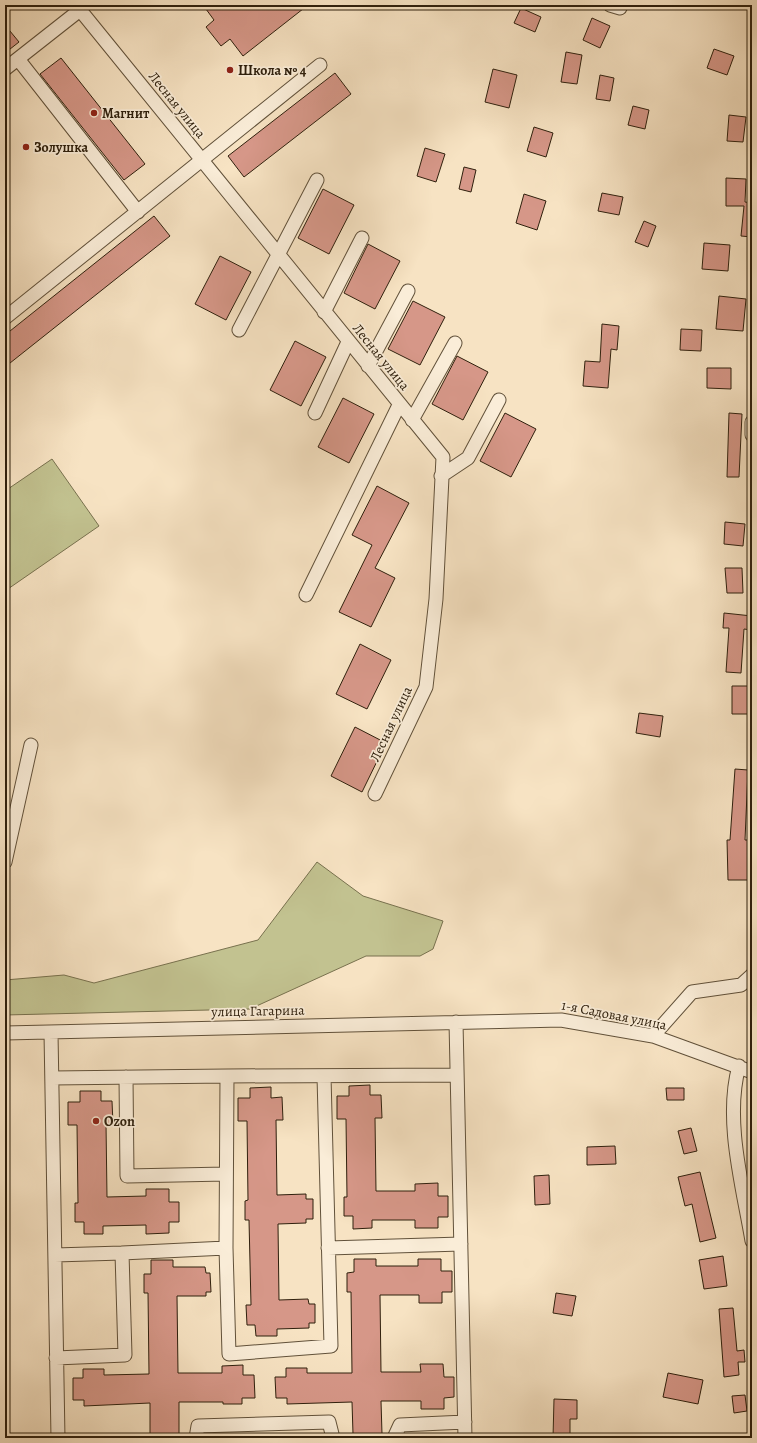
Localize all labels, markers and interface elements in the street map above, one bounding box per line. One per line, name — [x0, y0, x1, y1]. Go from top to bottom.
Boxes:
place label: Школа № 4 — [238, 61, 307, 80]
marker: Школа № 4 — [225, 65, 235, 75]
street label: Лесная улица — [144, 67, 210, 143]
place label: Магнит — [102, 104, 150, 123]
marker: Магнит — [89, 108, 99, 118]
place label: Золушка — [34, 138, 89, 157]
marker: Золушка — [21, 142, 31, 152]
street label: Лесная улица — [348, 319, 414, 395]
street label: Лесная улица — [365, 683, 417, 765]
street label: 1-я Садовая улица — [560, 995, 669, 1035]
street label: улица Гагарина — [210, 1001, 305, 1021]
place label: Ozon — [104, 1112, 135, 1131]
marker: Ozon — [91, 1116, 101, 1126]

